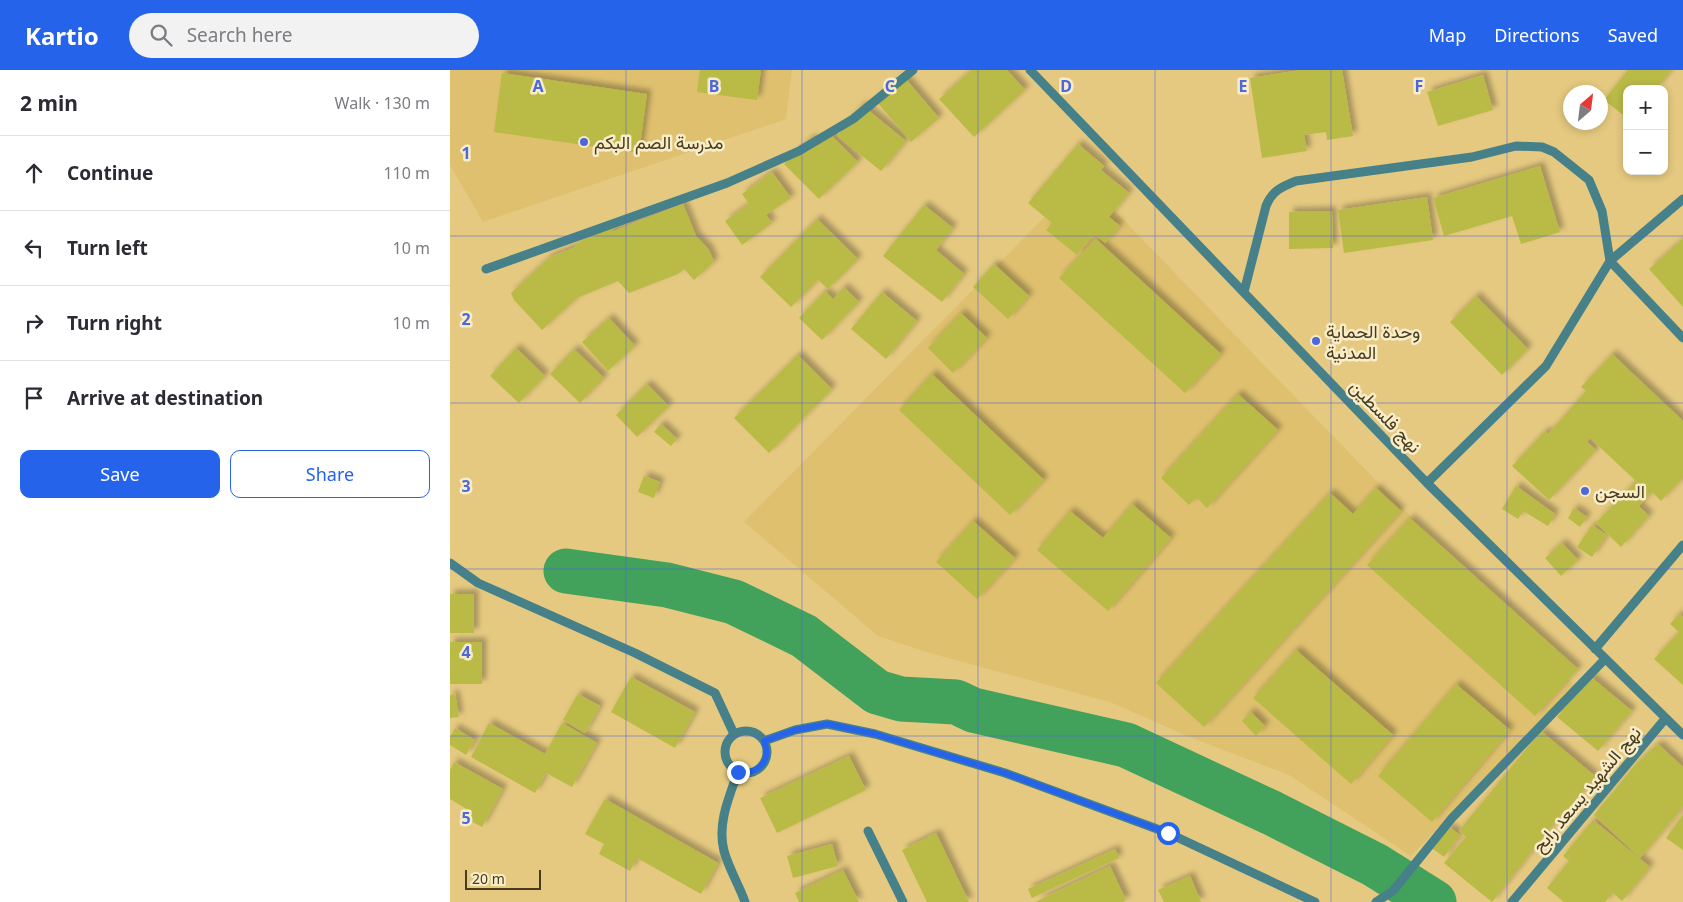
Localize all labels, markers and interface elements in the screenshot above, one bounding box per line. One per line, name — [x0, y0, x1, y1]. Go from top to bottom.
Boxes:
search box — [129, 13, 479, 58]
text: Kartio — [25, 19, 99, 52]
icon: search — [147, 21, 175, 49]
text: Search here — [187, 22, 292, 48]
text: Map — [1429, 23, 1466, 47]
text: Directions — [1494, 23, 1580, 47]
text: Saved — [1608, 23, 1658, 47]
text: A — [532, 75, 544, 97]
text: B — [709, 75, 719, 97]
text: C — [885, 75, 895, 97]
text: D — [1060, 75, 1072, 97]
text: E — [1239, 75, 1248, 97]
text: F — [1415, 75, 1423, 97]
north arrow — [1563, 85, 1608, 130]
map controls — [1623, 85, 1668, 175]
button: + — [1623, 85, 1668, 130]
text: 2 min — [20, 89, 78, 117]
text: Walk · 130 m — [335, 92, 430, 114]
place label: مدرسة الصم البكم — [594, 130, 723, 155]
button: − — [1623, 130, 1668, 175]
marker: مدرسة الصم البكم — [578, 136, 590, 148]
text: 1 — [461, 142, 471, 164]
icon: ahead — [20, 159, 48, 187]
text: Continue — [67, 160, 153, 186]
text: 110 m — [383, 162, 430, 184]
icon: left — [20, 234, 48, 262]
text: Turn left — [67, 235, 148, 261]
text: 10 m — [393, 237, 430, 259]
text: 2 — [461, 308, 471, 330]
icon: right — [20, 309, 48, 337]
text: Turn right — [67, 310, 162, 336]
text: 10 m — [393, 312, 430, 334]
place label: وحدة الحماية المدنية — [1326, 319, 1420, 364]
marker: وحدة الحماية المدنية — [1310, 335, 1322, 347]
street label: نهج فلسطين — [1344, 374, 1427, 458]
icon: arrive — [20, 384, 48, 412]
text: Arrive at destination — [67, 385, 263, 411]
button: Save — [20, 450, 220, 498]
button: Share — [230, 450, 430, 498]
text: 3 — [461, 475, 471, 497]
place label: السجن — [1595, 479, 1645, 503]
marker: السجن — [1579, 485, 1591, 497]
text: 4 — [461, 641, 471, 663]
street label: نهج الشهيد يسعد رابح — [1526, 721, 1647, 858]
route end — [727, 761, 750, 784]
text: 5 — [461, 807, 471, 829]
route start — [1157, 822, 1180, 845]
scale bar — [465, 867, 541, 890]
text: 20 m — [472, 869, 505, 888]

